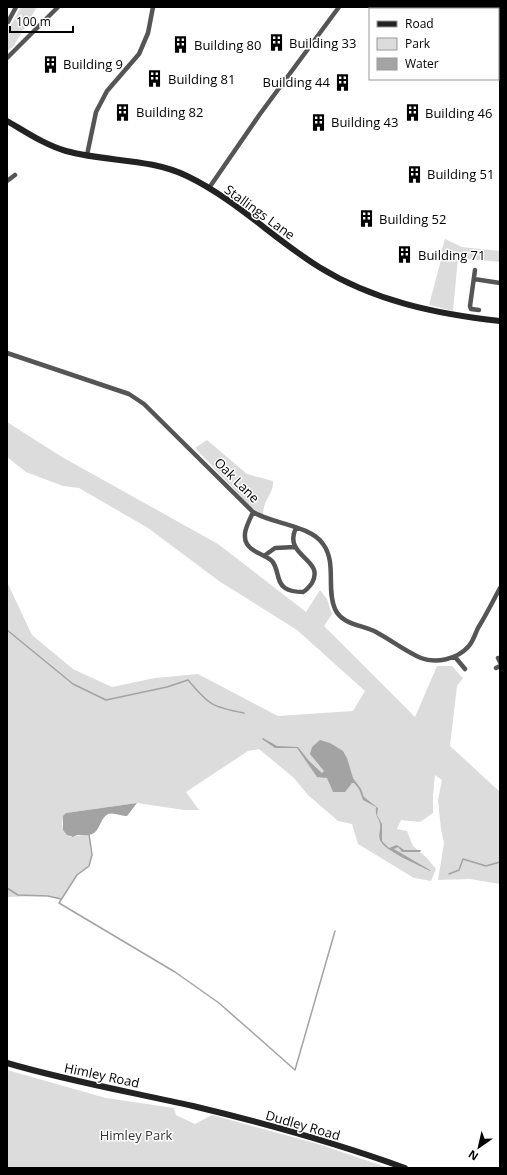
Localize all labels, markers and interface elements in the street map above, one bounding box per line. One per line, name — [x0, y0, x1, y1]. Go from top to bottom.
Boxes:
scale bar — [10, 8, 73, 34]
legend — [369, 8, 499, 80]
text: 100 m — [16, 13, 51, 30]
text: Road — [405, 15, 434, 32]
building icon: Building 33 — [266, 33, 286, 53]
place label: Building 33 — [289, 34, 356, 52]
building icon: Building 80 — [171, 35, 191, 55]
text: Park — [405, 35, 431, 52]
place label: Building 80 — [194, 36, 261, 54]
building icon: Building 9 — [40, 54, 60, 74]
place label: Building 9 — [63, 55, 123, 73]
text: Water — [405, 55, 439, 72]
building icon: Building 81 — [145, 69, 165, 89]
place label: Building 81 — [168, 70, 235, 88]
building icon: Building 44 — [333, 72, 353, 92]
place label: Building 44 — [263, 73, 331, 91]
building icon: Building 82 — [113, 102, 133, 122]
place label: Building 82 — [136, 103, 203, 121]
building icon: Building 46 — [402, 103, 422, 123]
place label: Building 46 — [425, 104, 492, 122]
building icon: Building 43 — [308, 112, 328, 132]
place label: Building 43 — [331, 113, 398, 131]
building icon: Building 51 — [404, 164, 424, 184]
place label: Building 51 — [427, 165, 494, 183]
street label: Stallings Lane — [221, 180, 299, 244]
building icon: Building 52 — [356, 209, 376, 229]
place label: Building 52 — [379, 210, 446, 228]
building icon: Building 71 — [395, 245, 415, 265]
place label: Building 71 — [418, 246, 485, 264]
street label: Oak Lane — [211, 454, 263, 506]
street label: Himley Road — [63, 1058, 141, 1092]
street label: Dudley Road — [264, 1106, 342, 1144]
park label: Himley Park — [100, 1126, 172, 1144]
north arrow — [459, 1127, 499, 1167]
text: N — [465, 1147, 481, 1164]

